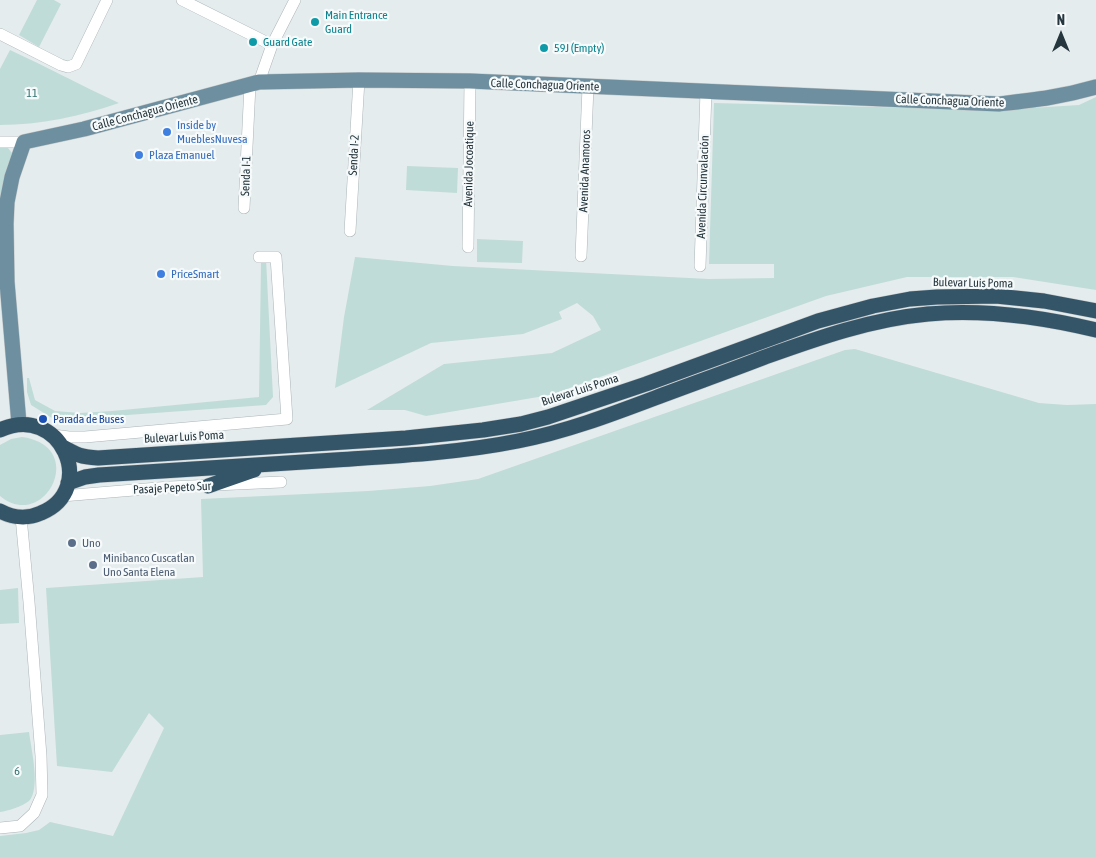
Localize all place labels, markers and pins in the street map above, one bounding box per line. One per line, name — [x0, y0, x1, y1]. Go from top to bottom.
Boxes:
place label: Main Entrance Guard — [325, 8, 388, 36]
marker: Main Entrance Guard — [309, 16, 321, 28]
place label: Guard Gate — [263, 35, 312, 49]
marker: Guard Gate — [247, 36, 259, 48]
place label: 59J (Empty) — [554, 41, 604, 55]
marker: 59J (Empty) — [538, 42, 550, 54]
place label: Inside by MueblesNuvesa — [177, 118, 248, 146]
marker: Inside by MueblesNuvesa — [161, 126, 173, 138]
place label: Plaza Emanuel — [149, 148, 215, 162]
marker: Plaza Emanuel — [133, 149, 145, 161]
place label: PriceSmart — [171, 267, 219, 281]
marker: PriceSmart — [155, 268, 167, 280]
place label: Parada de Buses — [53, 412, 124, 426]
marker: Parada de Buses — [37, 413, 49, 425]
place label: Uno — [82, 536, 101, 550]
marker: Uno — [66, 537, 78, 549]
place label: Minibanco Cuscatlan Uno Santa Elena — [103, 551, 195, 579]
marker: Minibanco Cuscatlan Uno Santa Elena — [87, 559, 99, 571]

